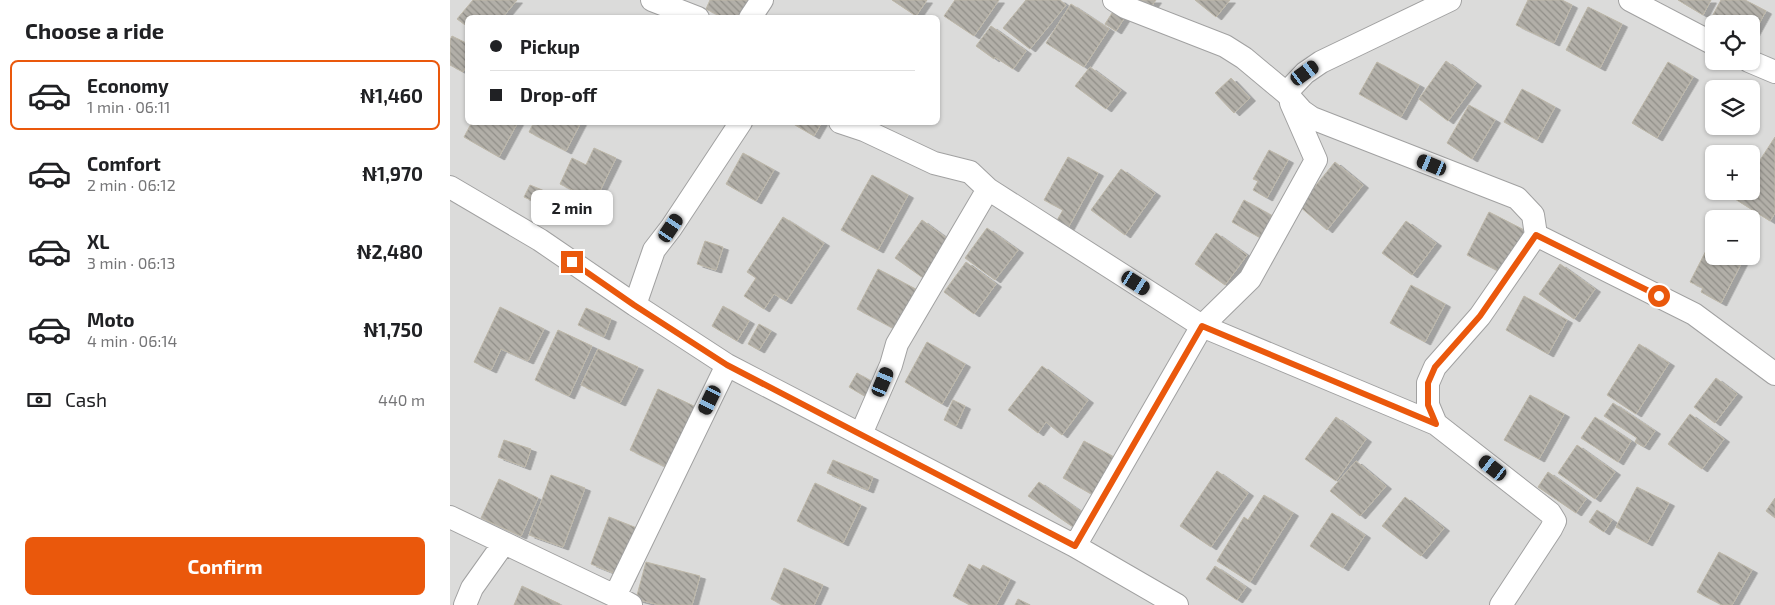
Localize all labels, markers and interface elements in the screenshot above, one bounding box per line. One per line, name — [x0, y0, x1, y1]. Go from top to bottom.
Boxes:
map controls — [1705, 15, 1760, 265]
button: locate — [1705, 15, 1760, 70]
text: Choose a ride — [25, 17, 164, 43]
text: Pickup — [520, 35, 580, 58]
car — [1288, 58, 1321, 88]
icon: car — [27, 73, 72, 118]
text: Economy — [87, 74, 169, 97]
button: layers — [1705, 80, 1760, 135]
text: Drop-off — [520, 83, 597, 106]
text: ₦1,460 — [360, 84, 423, 107]
text: 1 min · 06:11 — [87, 97, 170, 116]
button: + — [1705, 145, 1760, 200]
icon: car — [27, 151, 72, 196]
text: Comfort — [87, 152, 161, 175]
car — [1415, 152, 1448, 178]
text: ₦1,970 — [362, 162, 423, 185]
text: 2 min · 06:12 — [87, 175, 176, 194]
callout: 2 min — [531, 190, 613, 224]
text: 2 min — [552, 198, 592, 217]
button: − — [1705, 210, 1760, 265]
car — [656, 211, 685, 245]
icon: car — [27, 229, 72, 274]
text: XL — [87, 230, 109, 253]
text: ₦2,480 — [357, 240, 423, 263]
route end — [561, 251, 583, 273]
text: 3 min · 06:13 — [87, 253, 176, 272]
car — [1119, 269, 1152, 297]
route start — [1648, 285, 1670, 307]
icon: car — [27, 307, 72, 352]
text: Moto — [87, 308, 135, 331]
text: ₦1,750 — [364, 318, 423, 341]
text: 4 min · 06:14 — [87, 331, 177, 350]
car — [870, 365, 895, 399]
car — [696, 383, 723, 417]
icon: cash — [25, 386, 53, 414]
text: Cash — [65, 388, 107, 411]
text: 440 m — [378, 390, 425, 409]
car — [1476, 453, 1509, 483]
button: Confirm — [25, 537, 425, 595]

